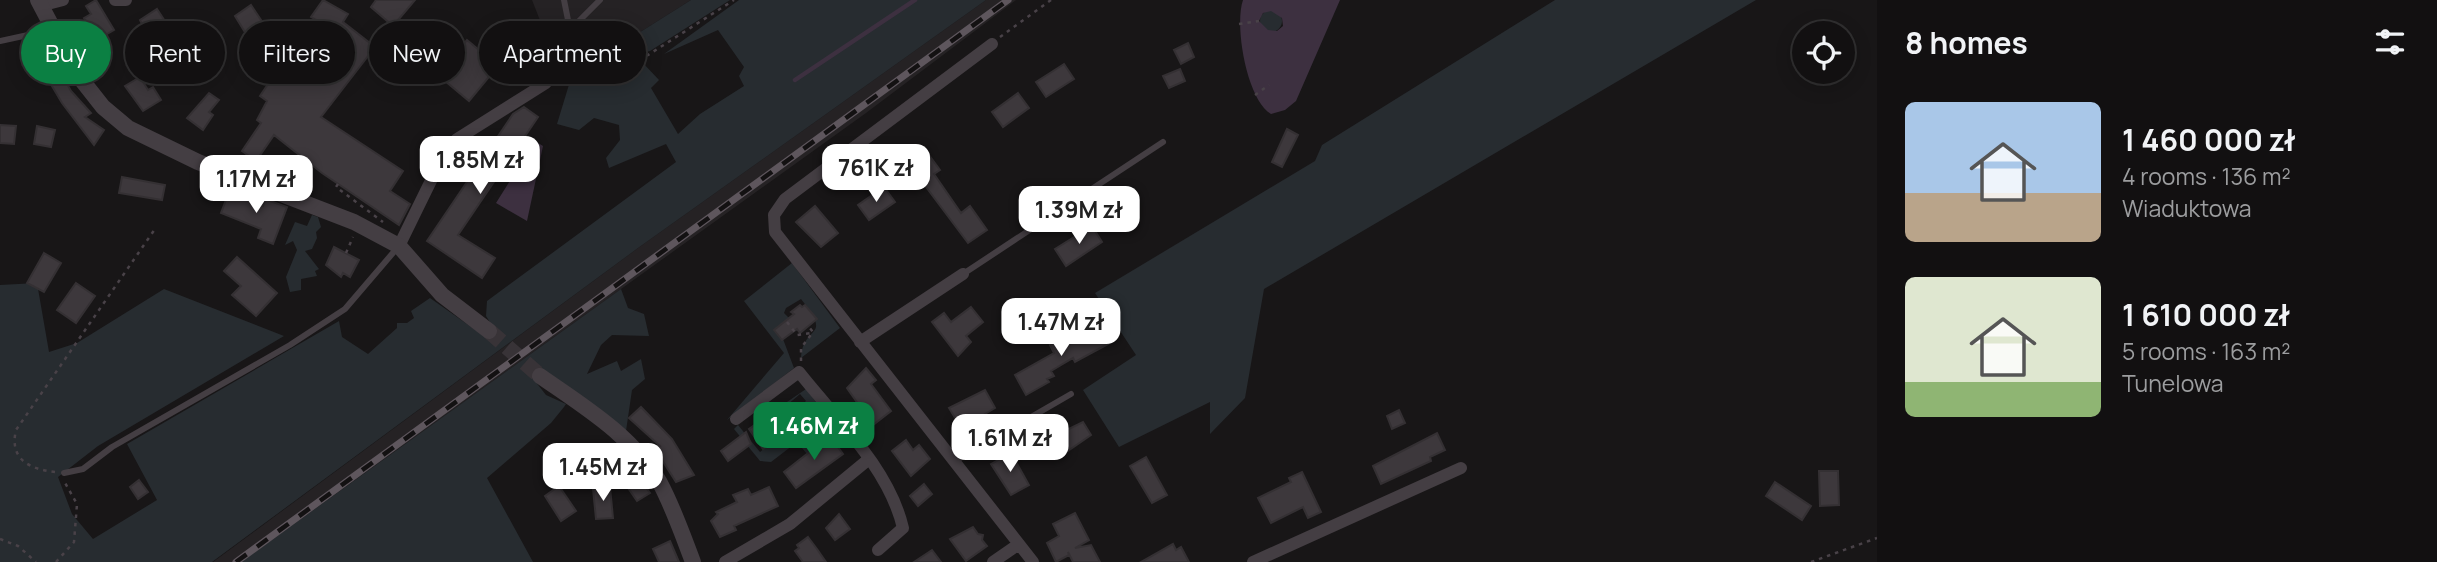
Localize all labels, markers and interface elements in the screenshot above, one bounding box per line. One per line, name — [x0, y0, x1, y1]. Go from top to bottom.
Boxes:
chip: Buy — [21, 21, 111, 84]
chip: Rent — [125, 21, 225, 84]
chip: Filters — [239, 21, 355, 84]
chip: New — [369, 21, 465, 84]
chip: Apartment — [479, 21, 646, 84]
map controls — [1792, 21, 1855, 84]
button: locate — [1792, 21, 1855, 84]
text: 8 homes — [1905, 22, 2028, 63]
icon: filters — [2371, 23, 2409, 61]
text: 1 460 000 zł — [2122, 119, 2296, 160]
icon: home — [1961, 130, 2045, 214]
pin: 1.85M zł — [408, 136, 552, 196]
text: 1.85M zł — [436, 143, 524, 175]
pin: 761K zł — [811, 144, 941, 204]
text: 761K zł — [838, 151, 914, 183]
pin: 1.17M zł — [184, 156, 328, 215]
text: 4 rooms · 136 m² — [2122, 160, 2291, 192]
text: 1.17M zł — [216, 162, 296, 194]
pin: 1.39M zł — [1007, 187, 1151, 246]
text: Wiaduktowa — [2122, 192, 2252, 224]
text: 1.39M zł — [1035, 193, 1123, 225]
text: 1 610 000 zł — [2122, 294, 2290, 335]
pin: 1.47M zł — [989, 298, 1133, 358]
text: 1.47M zł — [1017, 305, 1105, 337]
icon: home — [1961, 305, 2045, 389]
text: 5 rooms · 163 m² — [2122, 335, 2290, 367]
text: Tunelowa — [2122, 367, 2224, 399]
pin: 1.46M zł — [742, 402, 886, 462]
text: 1.46M zł — [769, 409, 859, 441]
pin: 1.61M zł — [938, 414, 1082, 474]
text: 1.61M zł — [968, 421, 1052, 453]
pin: 1.45M zł — [531, 444, 675, 503]
text: 1.45M zł — [559, 450, 647, 482]

